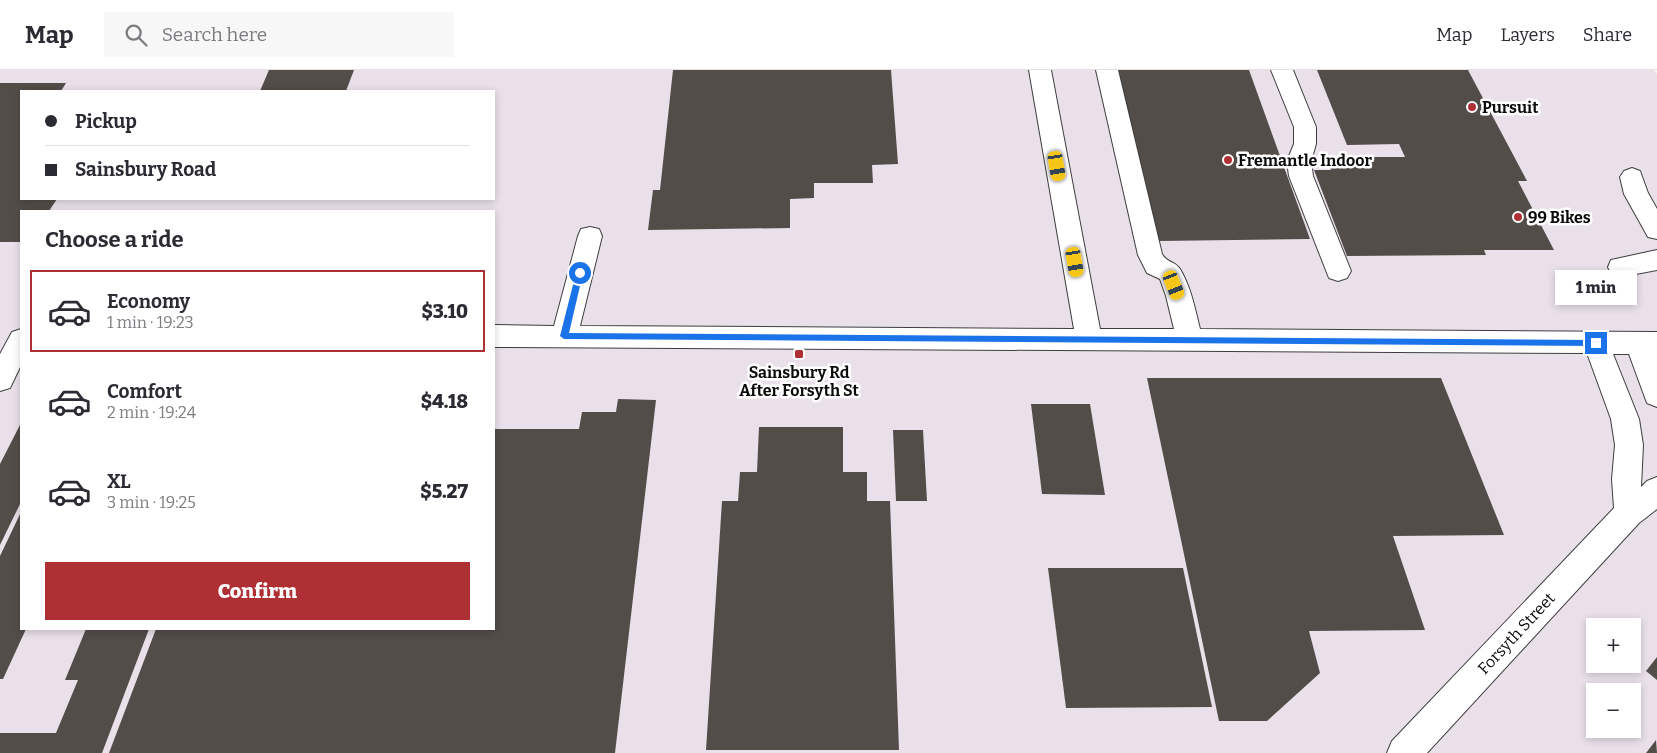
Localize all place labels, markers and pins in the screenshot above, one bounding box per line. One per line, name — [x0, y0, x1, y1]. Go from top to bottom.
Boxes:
place label: Pursuit — [1482, 98, 1539, 117]
marker: Pursuit — [1466, 101, 1478, 113]
place label: Fremantle Indoor — [1238, 151, 1372, 170]
marker: Fremantle Indoor — [1222, 154, 1234, 166]
place label: 99 Bikes — [1528, 208, 1591, 227]
marker: 99 Bikes — [1512, 211, 1524, 223]
marker: Sainsbury Rd After Forsyth St — [793, 348, 805, 360]
place label: Sainsbury Rd After Forsyth St — [739, 363, 859, 400]

